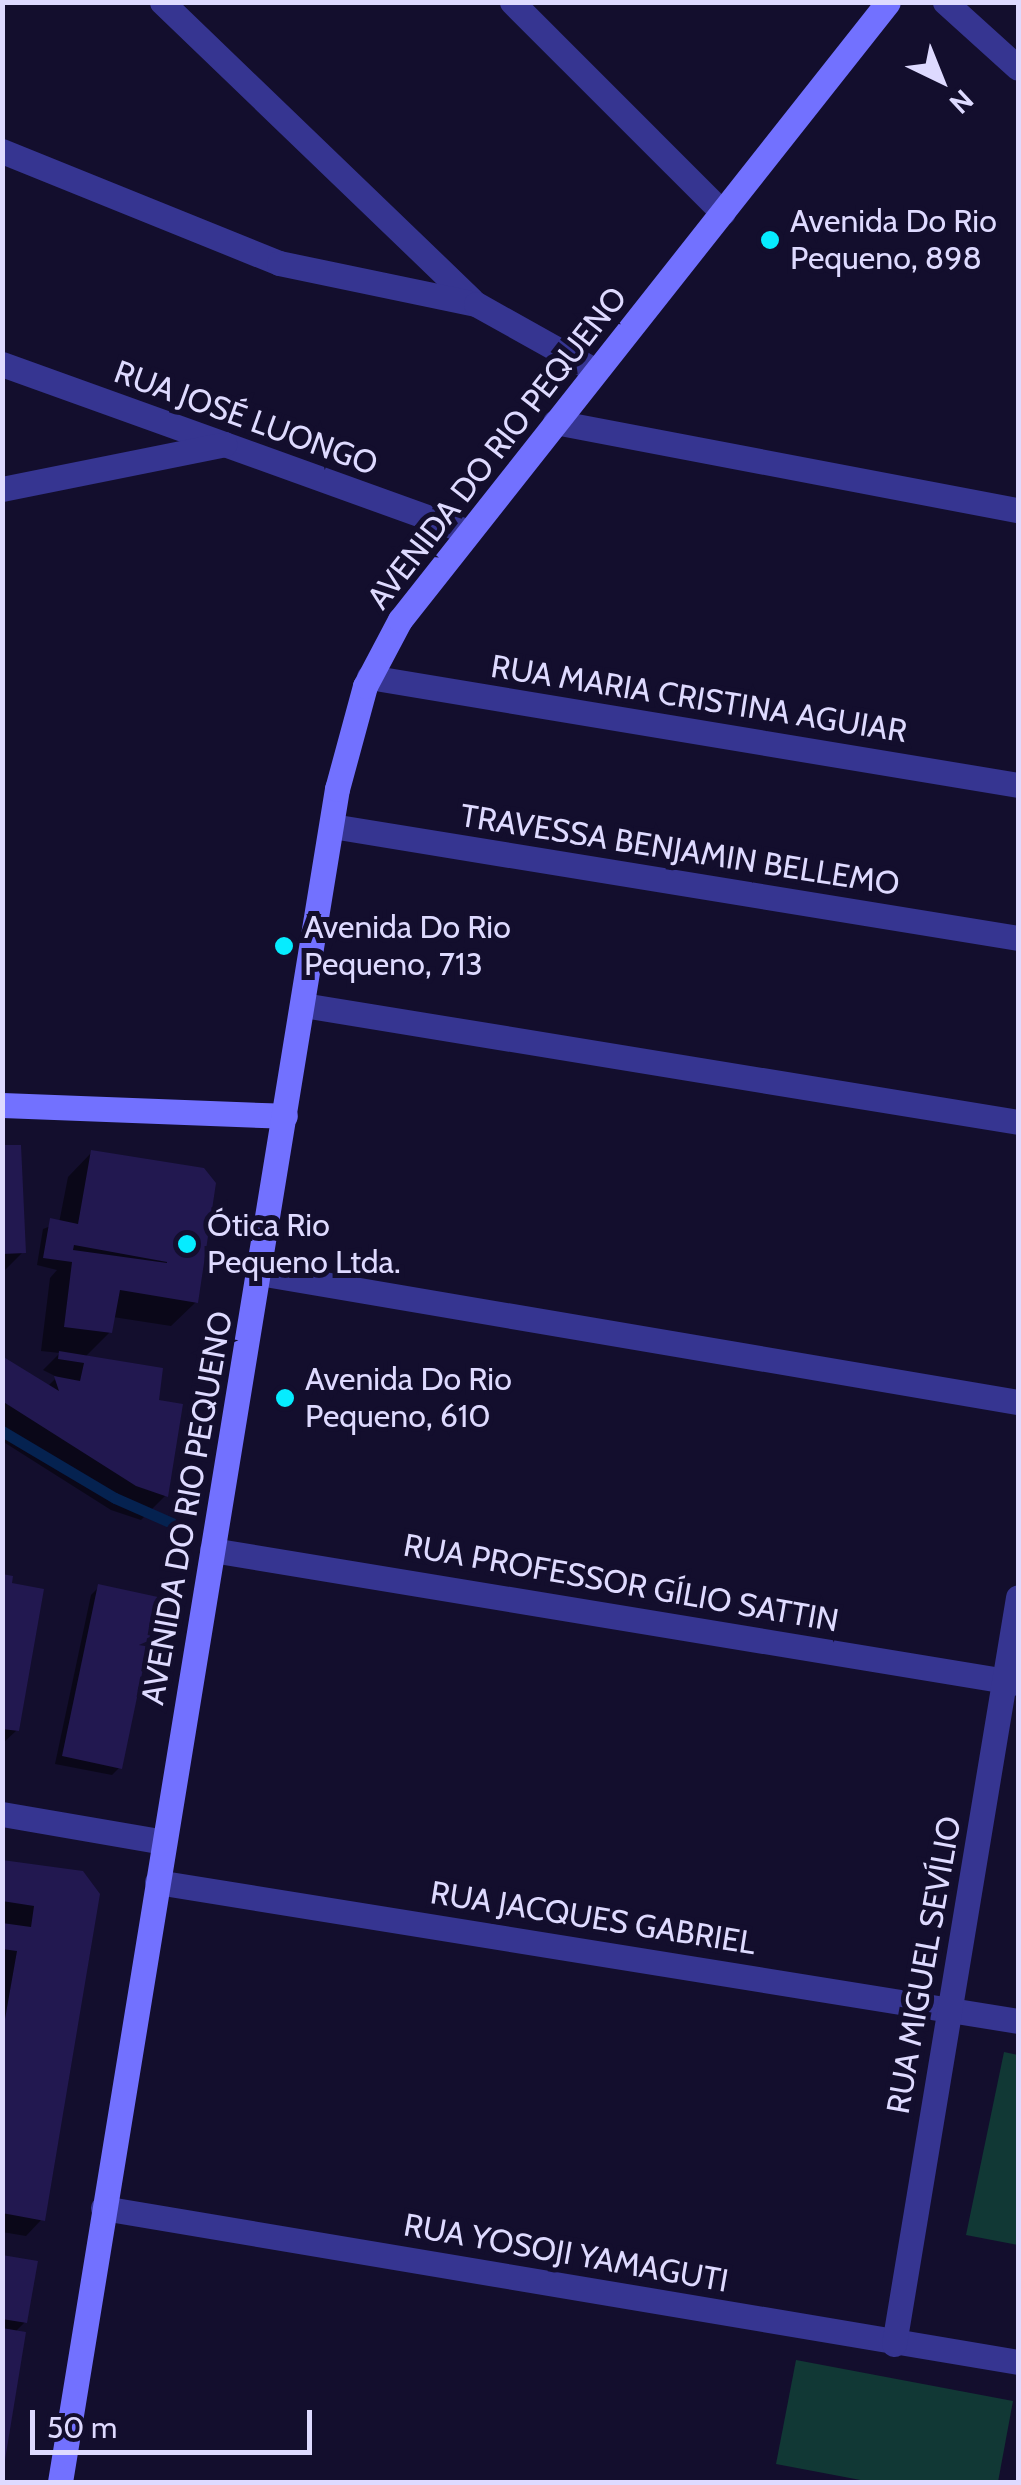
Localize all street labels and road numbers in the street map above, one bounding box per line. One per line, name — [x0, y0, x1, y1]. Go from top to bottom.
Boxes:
street label: AVENIDA DO RIO PEQUENO — [359, 279, 635, 617]
street label: RUA JOSÉ LUONGO — [109, 353, 383, 483]
street label: RUA MARIA CRISTINA AGUIAR — [488, 647, 910, 751]
street label: TRAVESSA BENJAMIN BELLEMO — [458, 796, 902, 904]
street label: AVENIDA DO RIO PEQUENO — [133, 1308, 241, 1708]
street label: RUA PROFESSOR GÍLIO SATTIN — [400, 1526, 842, 1640]
street label: RUA MIGUEL SEVÍLIO — [879, 1813, 969, 2117]
street label: RUA JACQUES GABRIEL — [428, 1873, 758, 1963]
street label: RUA YOSOJI YAMAGUTI — [401, 2206, 731, 2300]

